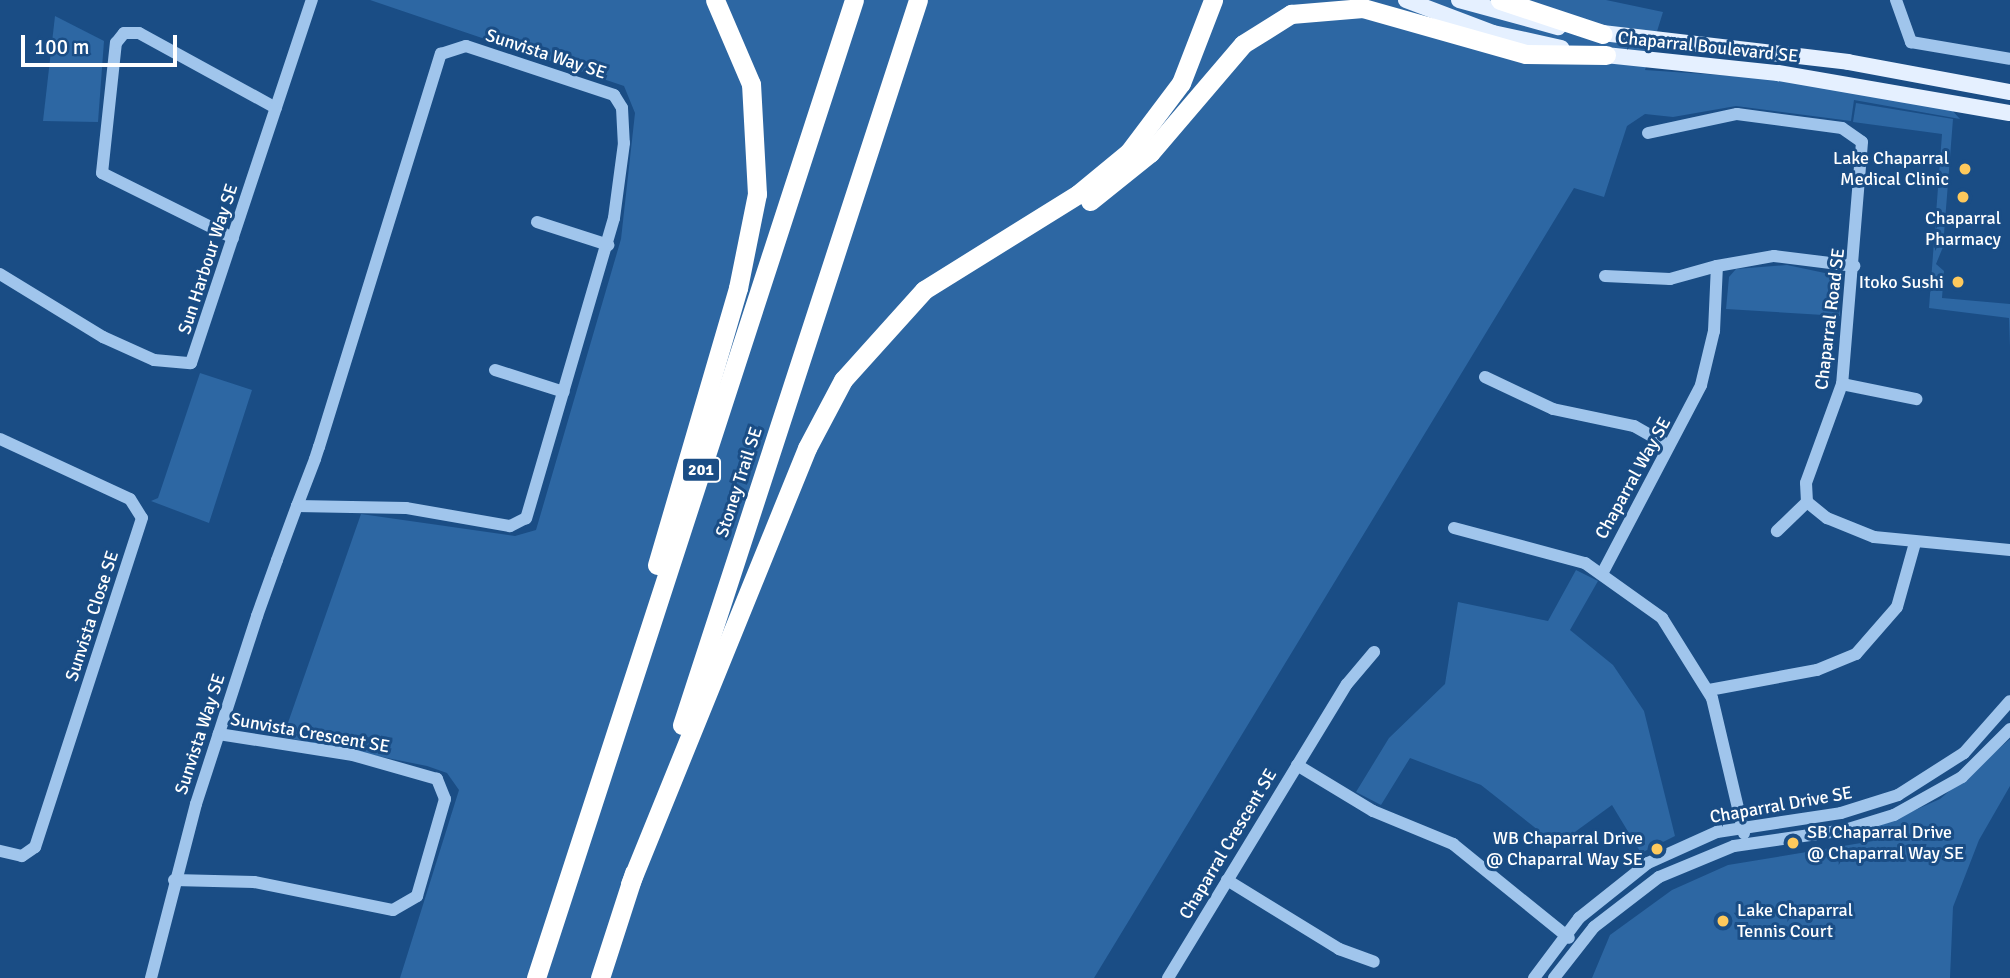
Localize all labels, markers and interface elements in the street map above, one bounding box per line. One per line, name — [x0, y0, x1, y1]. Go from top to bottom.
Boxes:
scale bar — [24, 21, 180, 65]
street label: Sunvista Way SE — [483, 24, 609, 84]
street label: Chaparral Boulevard SE — [1617, 27, 1799, 67]
text: 100 m — [34, 34, 89, 60]
place label: Lake Chaparral Medical Clinic — [1833, 148, 1949, 190]
marker: Lake Chaparral Medical Clinic — [1955, 159, 1975, 179]
street label: Sun Harbour Way SE — [173, 181, 243, 337]
marker: Chaparral Pharmacy — [1955, 189, 1971, 205]
place label: Chaparral Pharmacy — [1925, 208, 2001, 250]
street label: Chaparral Road SE — [1811, 247, 1849, 391]
place label: Itoko Sushi — [1859, 271, 1944, 293]
marker: Itoko Sushi — [1950, 274, 1966, 290]
street label: Chaparral Way SE — [1591, 413, 1675, 543]
street label: Stoney Trail SE — [711, 424, 767, 540]
road number: 201 — [680, 457, 722, 482]
street label: Sunvista Close SE — [61, 548, 123, 684]
street label: Sunvista Way SE — [170, 671, 230, 797]
street label: Sunvista Crescent SE — [229, 708, 391, 758]
street label: Chaparral Crescent SE — [1175, 765, 1281, 923]
street label: Chaparral Drive SE — [1708, 782, 1854, 828]
place label: SB Chaparral Drive @ Chaparral Way SE — [1807, 822, 1964, 864]
place label: WB Chaparral Drive @ Chaparral Way SE — [1486, 828, 1643, 870]
marker: SB Chaparral Drive @ Chaparral Way SE — [1785, 835, 1801, 851]
marker: WB Chaparral Drive @ Chaparral Way SE — [1649, 841, 1665, 857]
place label: Lake Chaparral Tennis Court — [1737, 900, 1853, 942]
marker: Lake Chaparral Tennis Court — [1715, 913, 1731, 929]

